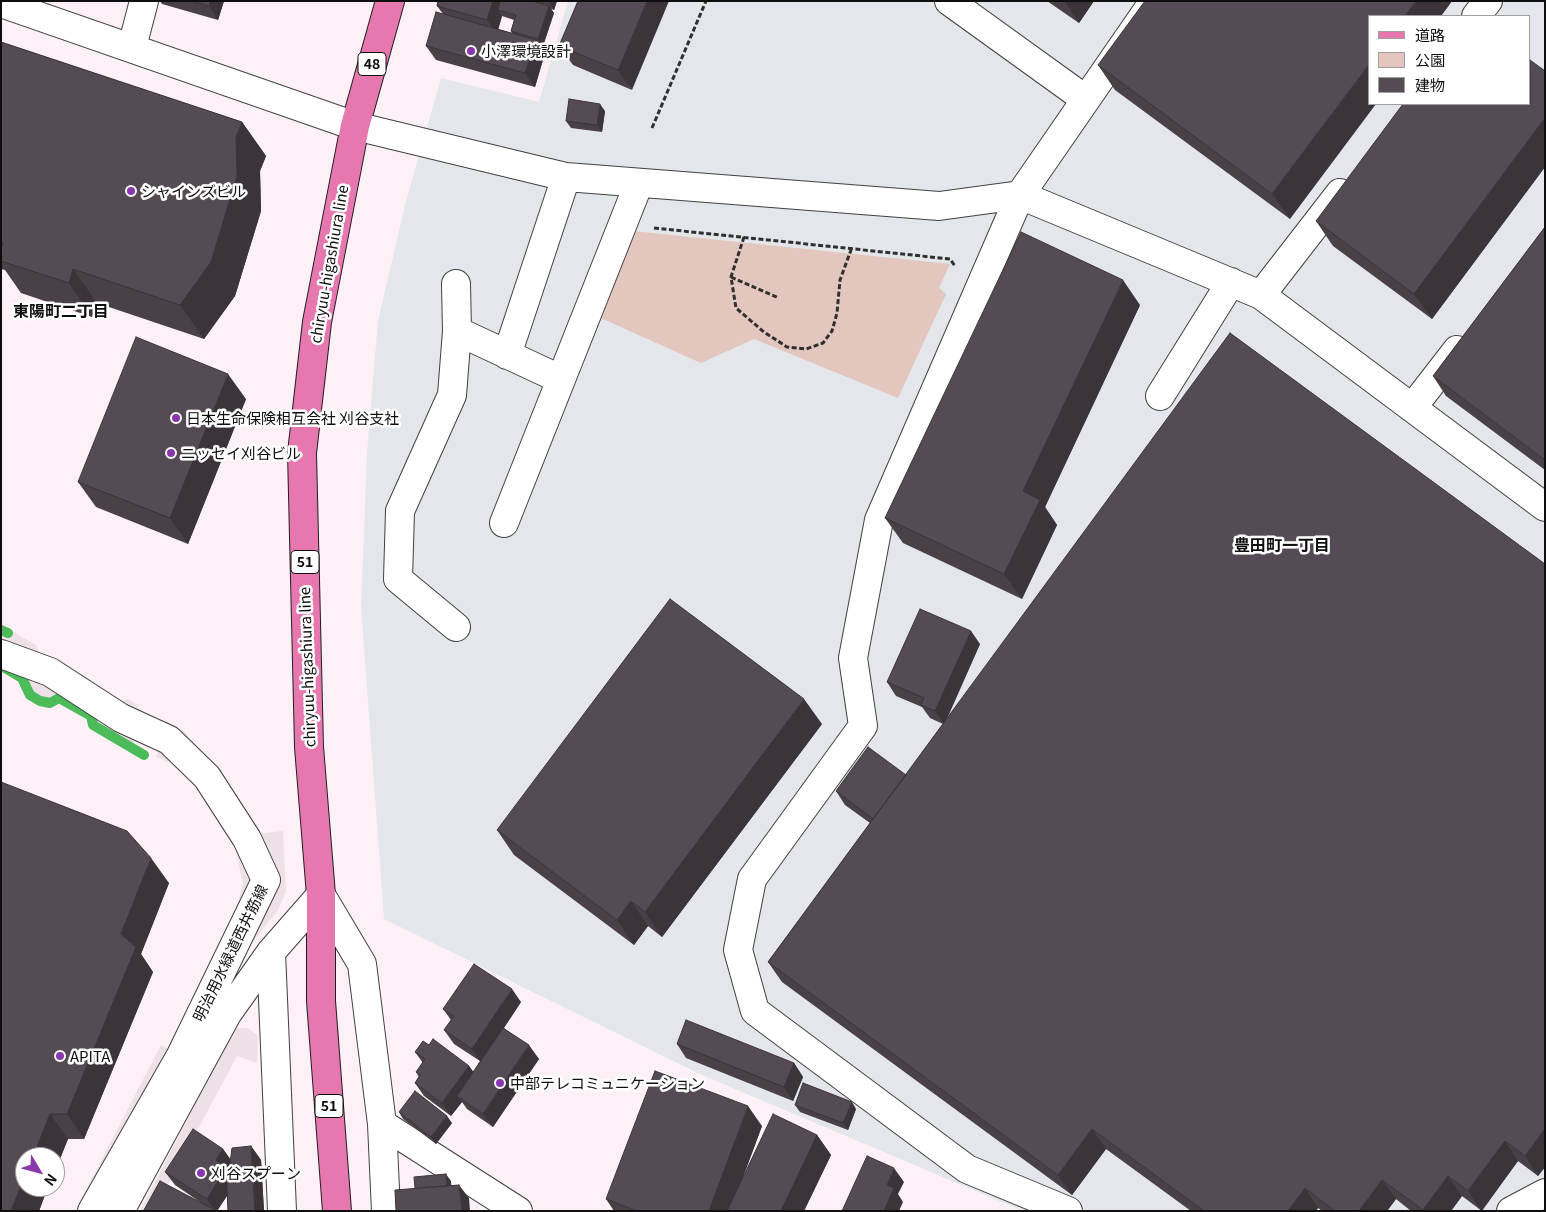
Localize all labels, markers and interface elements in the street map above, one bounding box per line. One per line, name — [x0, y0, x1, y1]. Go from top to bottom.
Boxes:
legend — [1368, 15, 1531, 105]
text: 道路 — [1415, 24, 1445, 45]
place label: 小澤環境設計 — [481, 42, 571, 60]
marker: 小澤環境設計 — [465, 45, 477, 57]
text: 公園 — [1415, 49, 1445, 70]
road number: 48 — [358, 52, 386, 76]
text: 建物 — [1415, 74, 1445, 95]
place label: シャインズビル — [141, 182, 246, 200]
street label: chiryuu-higashiura line — [306, 183, 352, 345]
marker: シャインズビル — [125, 185, 137, 197]
district label: 東陽町二丁目 — [13, 301, 109, 321]
place label: 日本生命保険相互会社 刈谷支社 — [186, 409, 399, 427]
marker: 日本生命保険相互会社 刈谷支社 — [170, 412, 182, 424]
place label: ニッセイ刈谷ビル — [181, 444, 301, 462]
marker: ニッセイ刈谷ビル — [165, 447, 177, 459]
district label: 豊田町一丁目 — [1234, 535, 1330, 555]
road number: 51 — [291, 550, 319, 574]
street label: chiryuu-higashiura line — [295, 586, 319, 748]
street label: 明治用水緑道西井筋線 — [189, 882, 271, 1024]
place label: APITA — [70, 1047, 110, 1065]
marker: APITA — [54, 1050, 66, 1062]
place label: 中部テレコミュニケーション — [510, 1074, 705, 1092]
marker: 中部テレコミュニケーション — [494, 1077, 506, 1089]
road number: 51 — [315, 1094, 343, 1118]
north arrow — [15, 1147, 65, 1197]
place label: 刈谷スプーン — [211, 1164, 301, 1182]
marker: 刈谷スプーン — [195, 1167, 207, 1179]
text: N — [40, 1170, 62, 1191]

